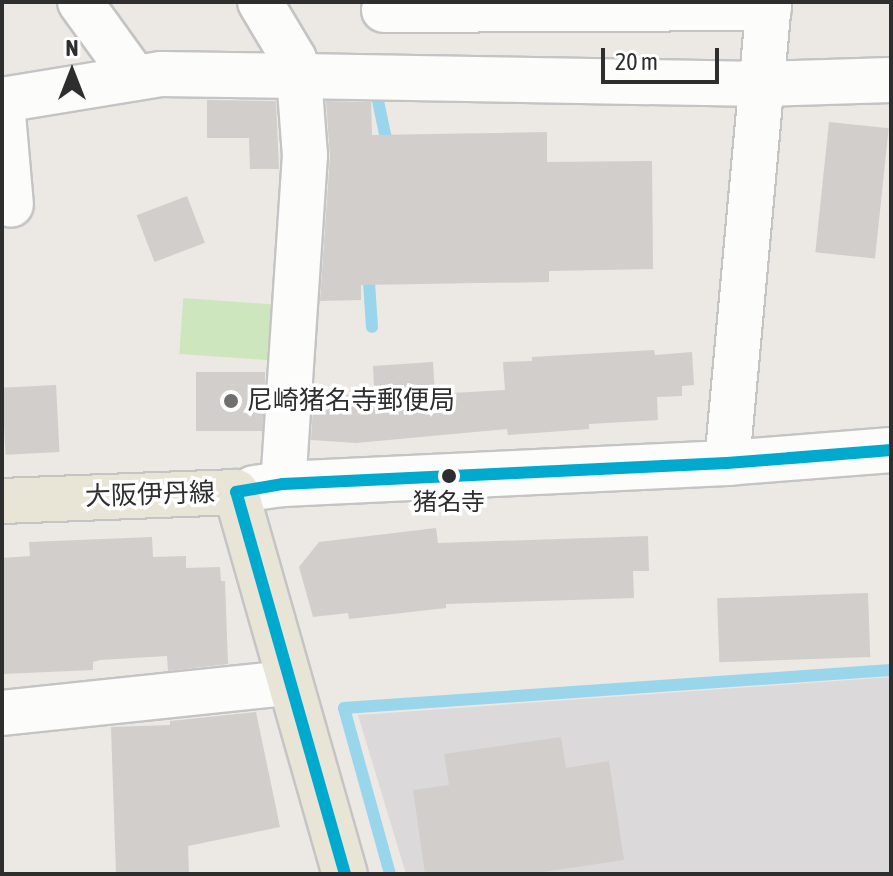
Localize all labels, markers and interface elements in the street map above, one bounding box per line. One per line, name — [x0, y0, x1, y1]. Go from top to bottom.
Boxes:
north arrow — [32, 32, 112, 112]
scale bar — [605, 32, 723, 82]
text: N — [66, 35, 78, 61]
text: 20 m — [615, 48, 658, 75]
place label: 尼崎猪名寺郵便局 — [247, 385, 455, 417]
marker: 尼崎猪名寺郵便局 — [222, 392, 240, 410]
marker: 猪名寺 — [441, 468, 457, 484]
street label: 大阪伊丹線 — [84, 477, 216, 513]
place label: 猪名寺 — [413, 488, 485, 516]

